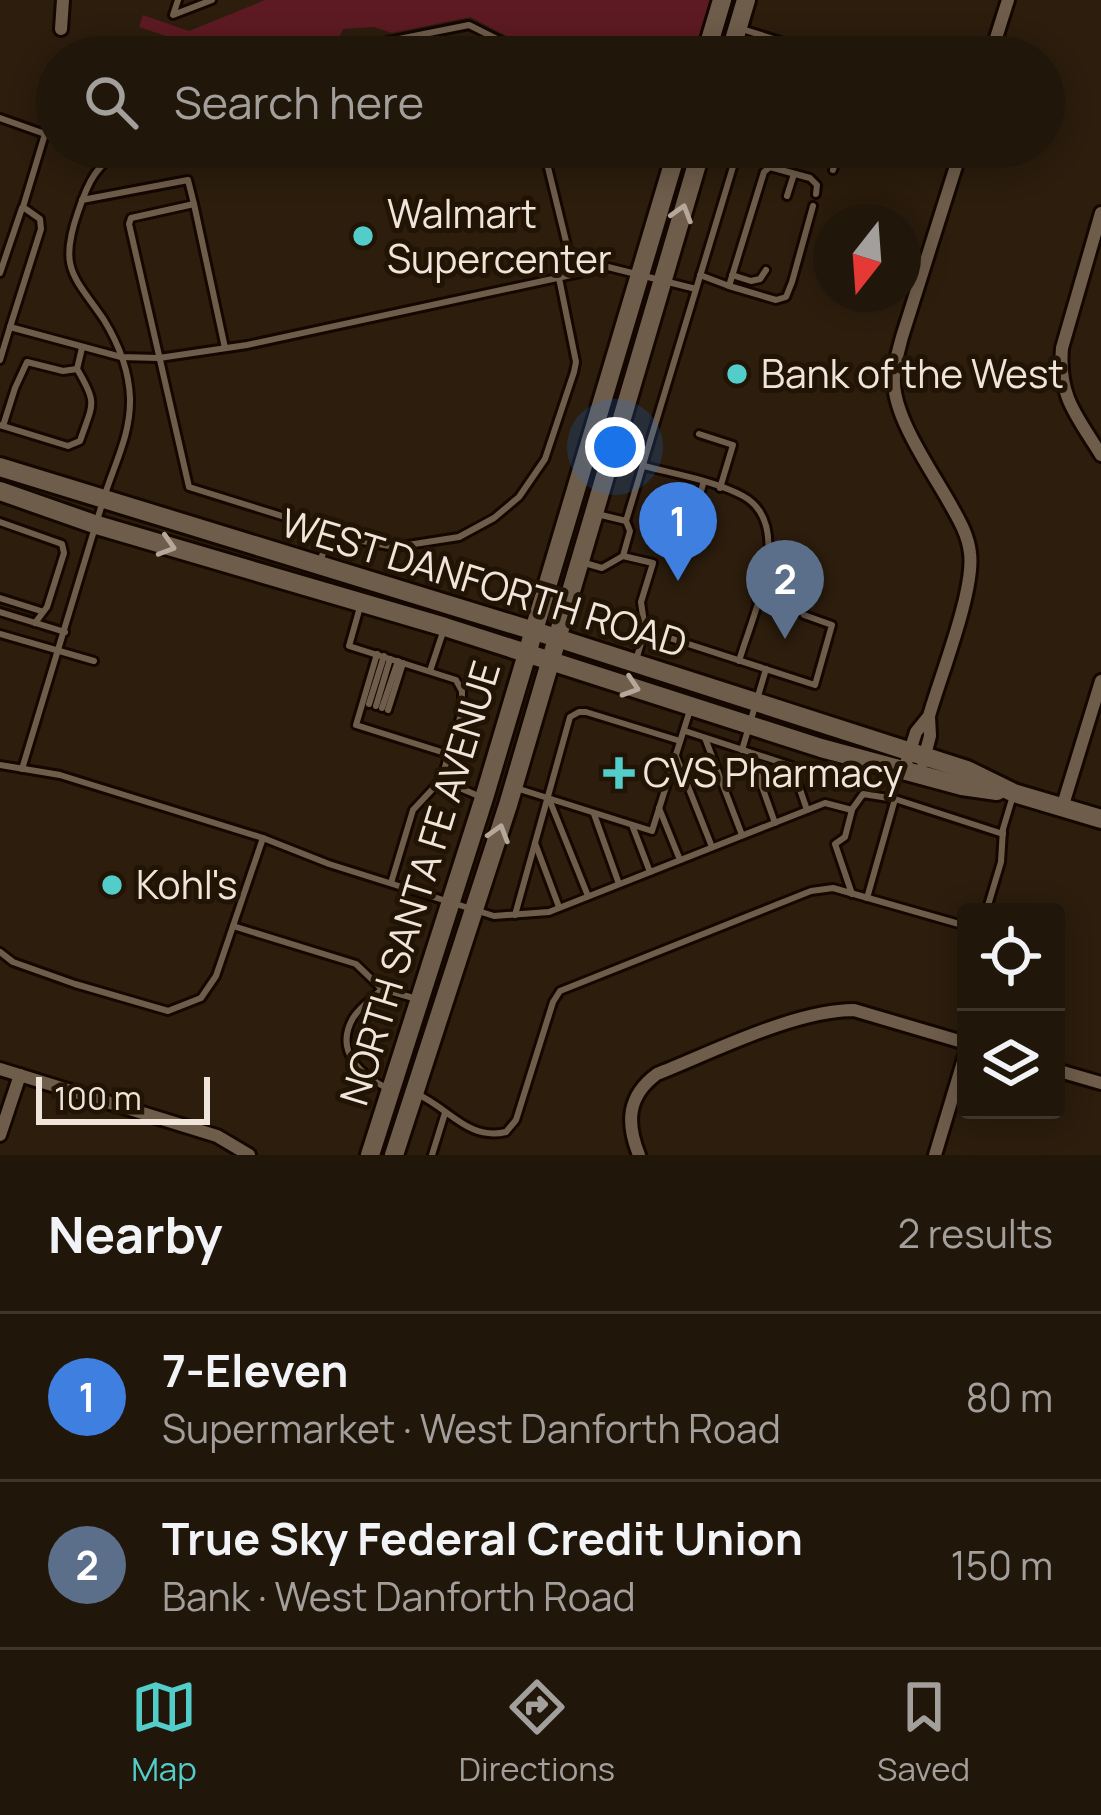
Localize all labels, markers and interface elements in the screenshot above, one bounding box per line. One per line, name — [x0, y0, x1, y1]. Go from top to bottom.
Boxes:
search box — [36, 36, 1065, 168]
icon: search — [78, 69, 144, 135]
text: Search here — [174, 71, 424, 133]
place label: Walmart Supercenter — [387, 186, 612, 285]
one-way arrow — [668, 203, 693, 224]
north arrow — [813, 204, 921, 312]
marker: Walmart Supercenter — [350, 223, 376, 249]
place label: Bank of the West — [761, 346, 1064, 400]
marker: Bank of the West — [724, 361, 750, 387]
your location — [585, 417, 645, 477]
pin: 1 — [639, 482, 717, 581]
street label: WEST DANFORTH ROAD — [275, 495, 694, 669]
one-way arrow — [155, 532, 176, 557]
pin: 2 — [746, 540, 824, 639]
street label: NORTH SANTA FE AVENUE — [326, 654, 512, 1111]
one-way arrow — [620, 672, 641, 697]
place label: CVS Pharmacy — [643, 745, 903, 799]
marker: CVS Pharmacy — [606, 760, 632, 786]
one-way arrow — [485, 823, 510, 844]
place label: Kohl's — [136, 857, 237, 911]
marker: Kohl's — [99, 872, 125, 898]
map controls — [957, 903, 1065, 1119]
button: locate — [957, 903, 1065, 1011]
button: layers — [957, 1011, 1065, 1119]
scale bar — [36, 1071, 210, 1124]
text: 100 m — [54, 1075, 142, 1120]
text: Nearby — [48, 1199, 223, 1268]
text: 2 results — [898, 1206, 1053, 1260]
text: 7-Eleven — [162, 1339, 348, 1401]
text: 1 — [78, 1370, 96, 1424]
text: 80 m — [966, 1370, 1053, 1424]
text: Supermarket · West Danforth Road — [162, 1401, 781, 1455]
text: True Sky Federal Credit Union — [162, 1507, 803, 1569]
text: 2 — [75, 1538, 99, 1592]
text: 150 m — [951, 1538, 1053, 1592]
text: Bank · West Danforth Road — [162, 1569, 636, 1623]
tab: Map — [131, 1674, 197, 1791]
tab: Directions — [459, 1674, 615, 1791]
tab: Saved — [877, 1674, 970, 1791]

